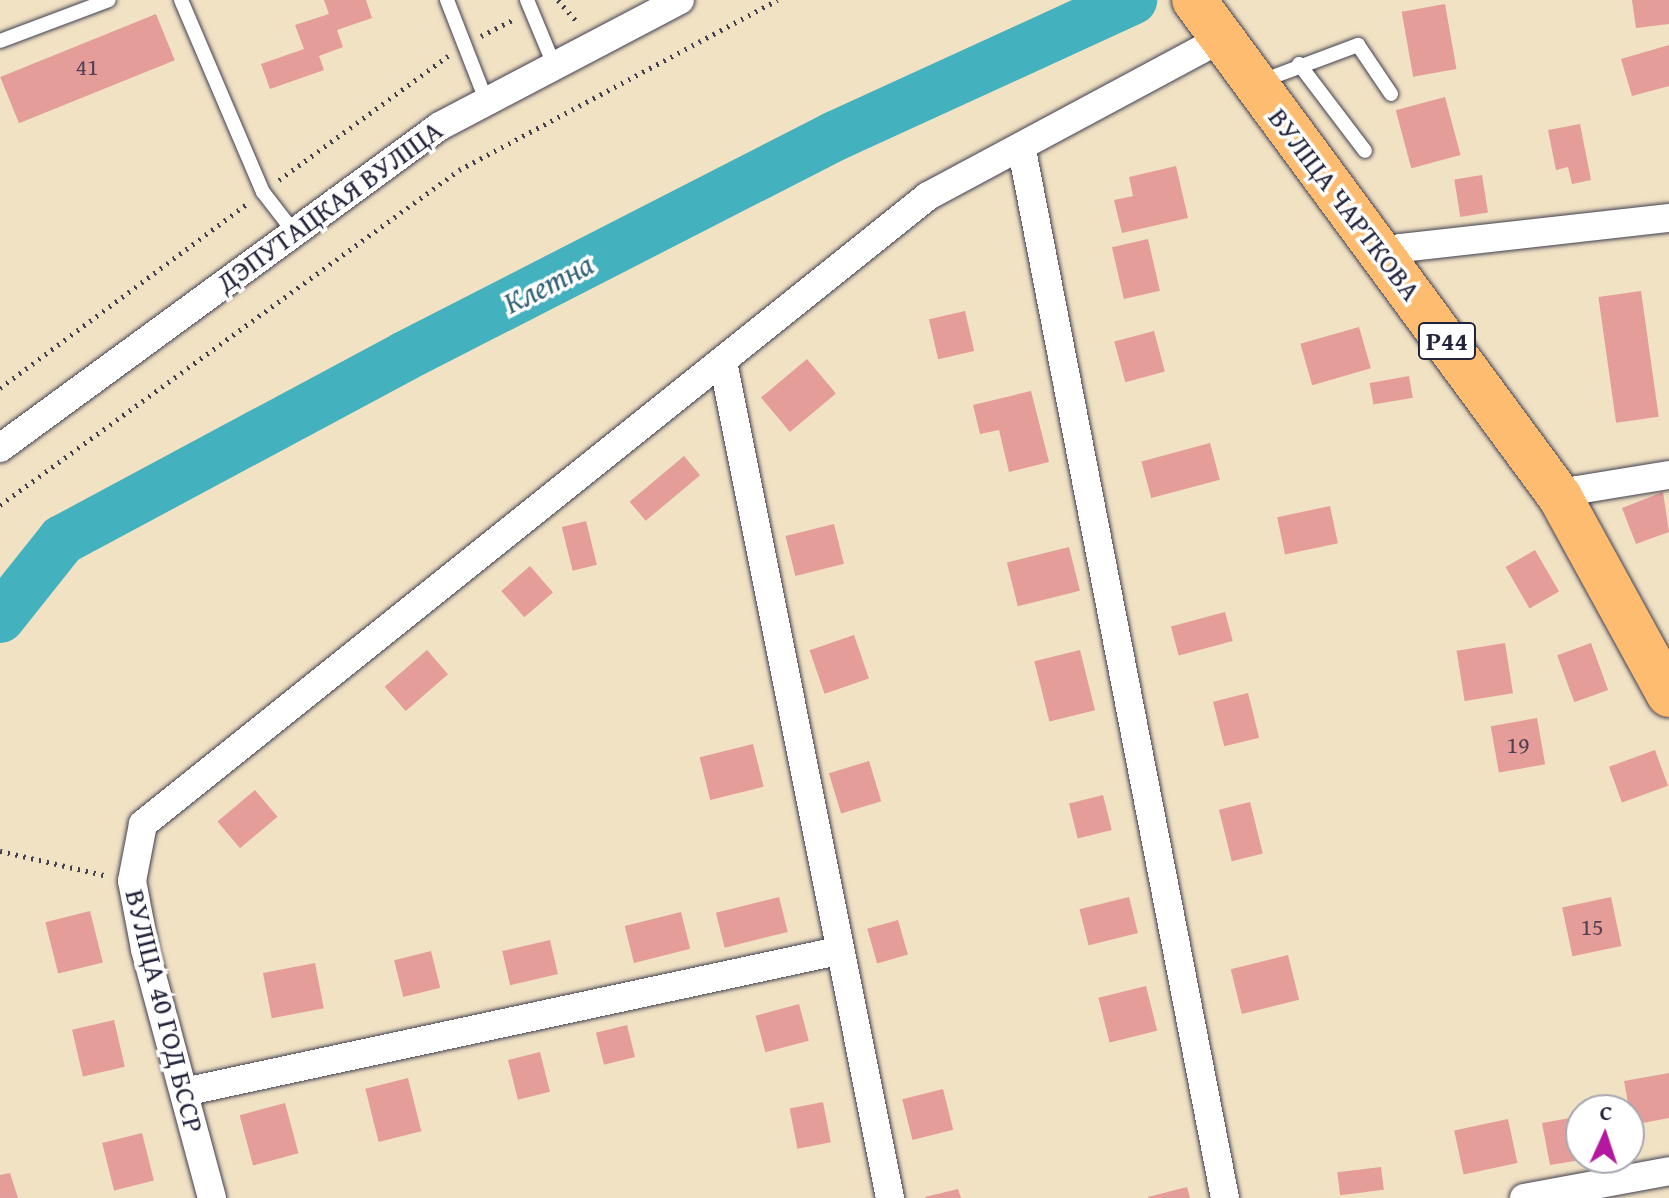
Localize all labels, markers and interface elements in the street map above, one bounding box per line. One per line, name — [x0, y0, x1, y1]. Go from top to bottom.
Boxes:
house number: 41 — [75, 53, 99, 81]
street label: ВУЛІЦА ЧАРТКОВА — [1262, 101, 1428, 307]
street label: ДЭПУТАЦКАЯ ВУЛІЦА — [210, 113, 448, 299]
water label: Клетна — [497, 245, 599, 321]
road number: Р44 — [1417, 319, 1477, 363]
house number: 19 — [1506, 731, 1530, 759]
street label: ВУЛІЦА 40 ГОД БССР — [119, 886, 211, 1136]
house number: 15 — [1580, 913, 1604, 941]
north arrow — [1565, 1094, 1645, 1174]
text: С — [1599, 1096, 1613, 1128]

